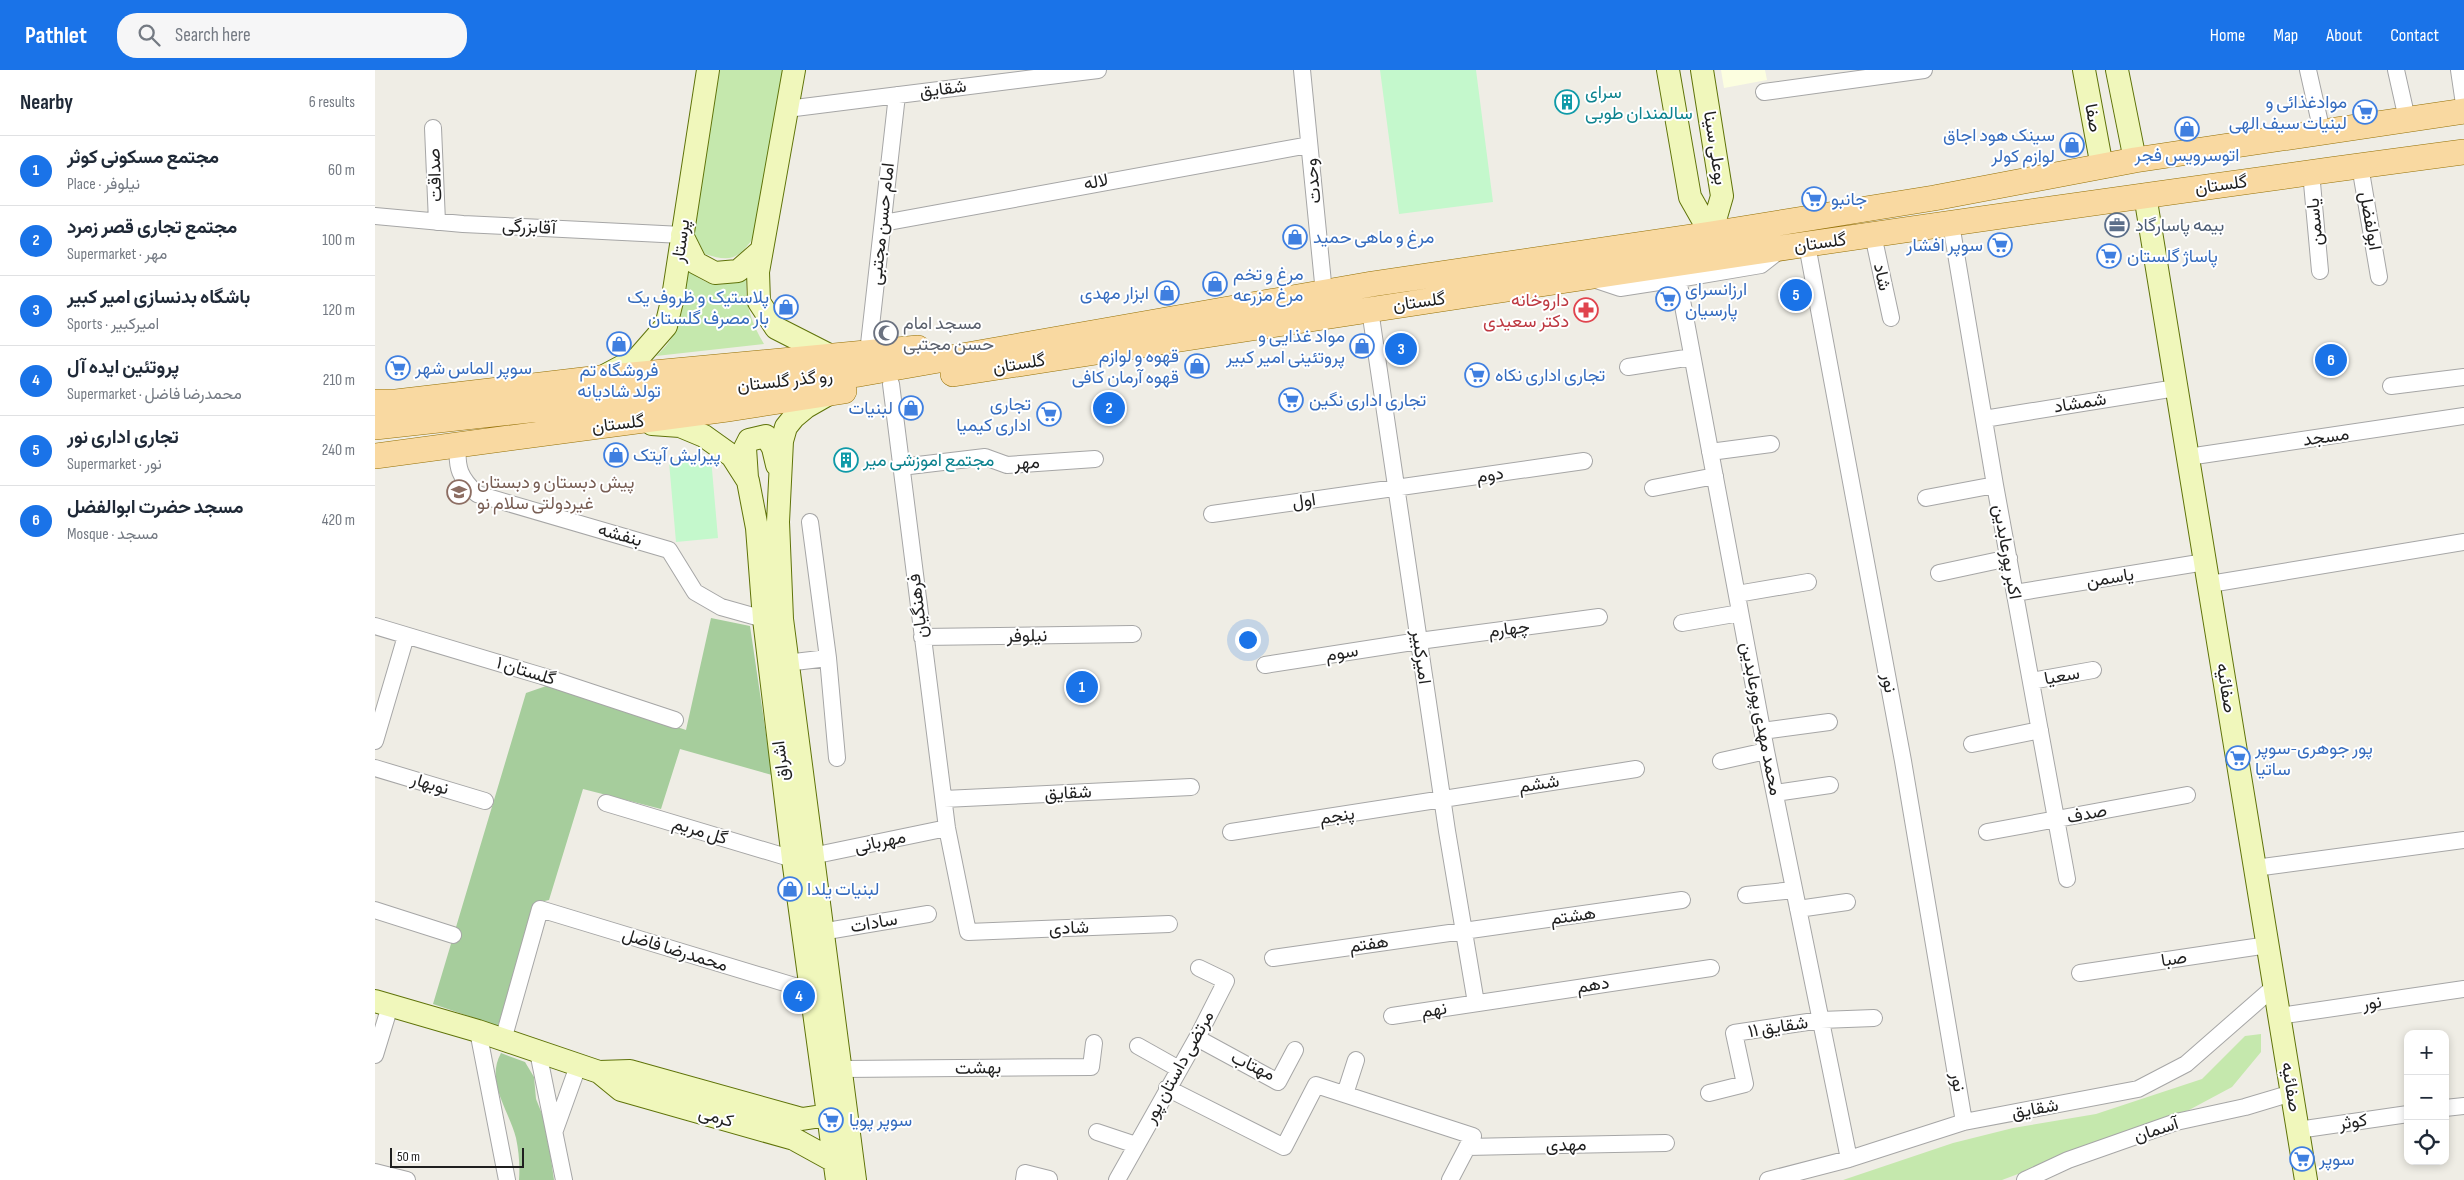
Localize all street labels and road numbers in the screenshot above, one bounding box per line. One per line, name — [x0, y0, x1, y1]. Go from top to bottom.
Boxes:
street label: شقایق — [918, 76, 968, 102]
street label: صفا — [2080, 102, 2106, 134]
street label: بوعلی سینا — [1699, 110, 1731, 186]
street label: صداقت — [424, 148, 446, 202]
street label: وحدت — [1300, 157, 1326, 205]
street label: امام حسن مجتبی — [865, 162, 900, 286]
street label: لاله — [1082, 170, 1110, 194]
street label: گلستان — [2193, 171, 2249, 199]
street label: ابولفضل — [2355, 190, 2385, 252]
street label: یاسمن — [2302, 197, 2328, 247]
street label: آقابزرگی — [502, 215, 558, 239]
street label: پرستار — [667, 218, 695, 265]
street label: گلستان — [1792, 229, 1848, 257]
street label: شاد — [1869, 261, 1895, 293]
street label: گلستان — [1391, 288, 1447, 316]
street label: گلستان — [991, 350, 1047, 378]
street label: رو گذر گلستان — [736, 366, 834, 396]
street label: شمشاد — [2052, 388, 2108, 418]
street label: گلستان — [591, 410, 645, 438]
street label: مسجد — [2301, 423, 2351, 451]
street label: مهر — [1013, 452, 1040, 474]
street label: دوم — [1475, 462, 1505, 488]
street label: اول — [1291, 489, 1317, 513]
street label: اکبر پورعابدین — [1987, 503, 2026, 601]
street label: بنفشه — [596, 519, 644, 551]
street label: یاسمن — [2085, 564, 2135, 592]
street label: فرهنگیان — [904, 572, 932, 640]
street label: چهارم — [1487, 616, 1531, 643]
street label: نیلوفر — [1006, 625, 1047, 647]
street label: امیرکبیر — [1407, 628, 1435, 685]
street label: سوم — [1324, 640, 1360, 667]
street label: محمد مهدی پورعابدین — [1735, 641, 1786, 798]
street label: گلستان ۱ — [494, 652, 558, 690]
street label: صفائیه — [2212, 662, 2240, 714]
street label: سعیا — [2043, 663, 2081, 689]
street label: نور — [1877, 671, 1901, 694]
street label: اشراق — [768, 740, 794, 782]
street label: نوبهار — [408, 768, 451, 800]
street label: ششم — [1517, 770, 1561, 799]
street label: شقایق — [1044, 781, 1092, 805]
street label: صدف — [2065, 800, 2109, 828]
street label: پنجم — [1318, 803, 1356, 830]
street label: گل مریم — [670, 813, 730, 850]
street label: مهربانی — [852, 826, 908, 858]
street label: هشتم — [1549, 902, 1597, 931]
street label: سادات — [849, 909, 899, 937]
street label: شادی — [1049, 917, 1089, 939]
street label: محمدرضا فاضل — [620, 924, 730, 976]
street label: هفتم — [1348, 931, 1390, 958]
street label: صبا — [2160, 947, 2188, 971]
street label: دهم — [1575, 972, 1611, 999]
street label: نور — [2360, 991, 2383, 1015]
street label: نهم — [1420, 998, 1448, 1023]
street label: مرتضی داستان پور — [1139, 1007, 1219, 1128]
street label: شقایق ۱۱ — [1746, 1012, 1810, 1042]
street label: مهتاب — [1228, 1047, 1278, 1085]
street label: بهشت — [955, 1057, 1001, 1079]
street label: صفائیه — [2277, 1061, 2305, 1113]
street label: نور — [1946, 1070, 1970, 1093]
street label: شقایق — [2010, 1095, 2060, 1123]
street label: کرمی — [696, 1102, 736, 1132]
street label: کوثر — [2336, 1110, 2369, 1135]
street label: آسمان — [2131, 1112, 2183, 1147]
street label: مهدی — [1545, 1134, 1587, 1156]

